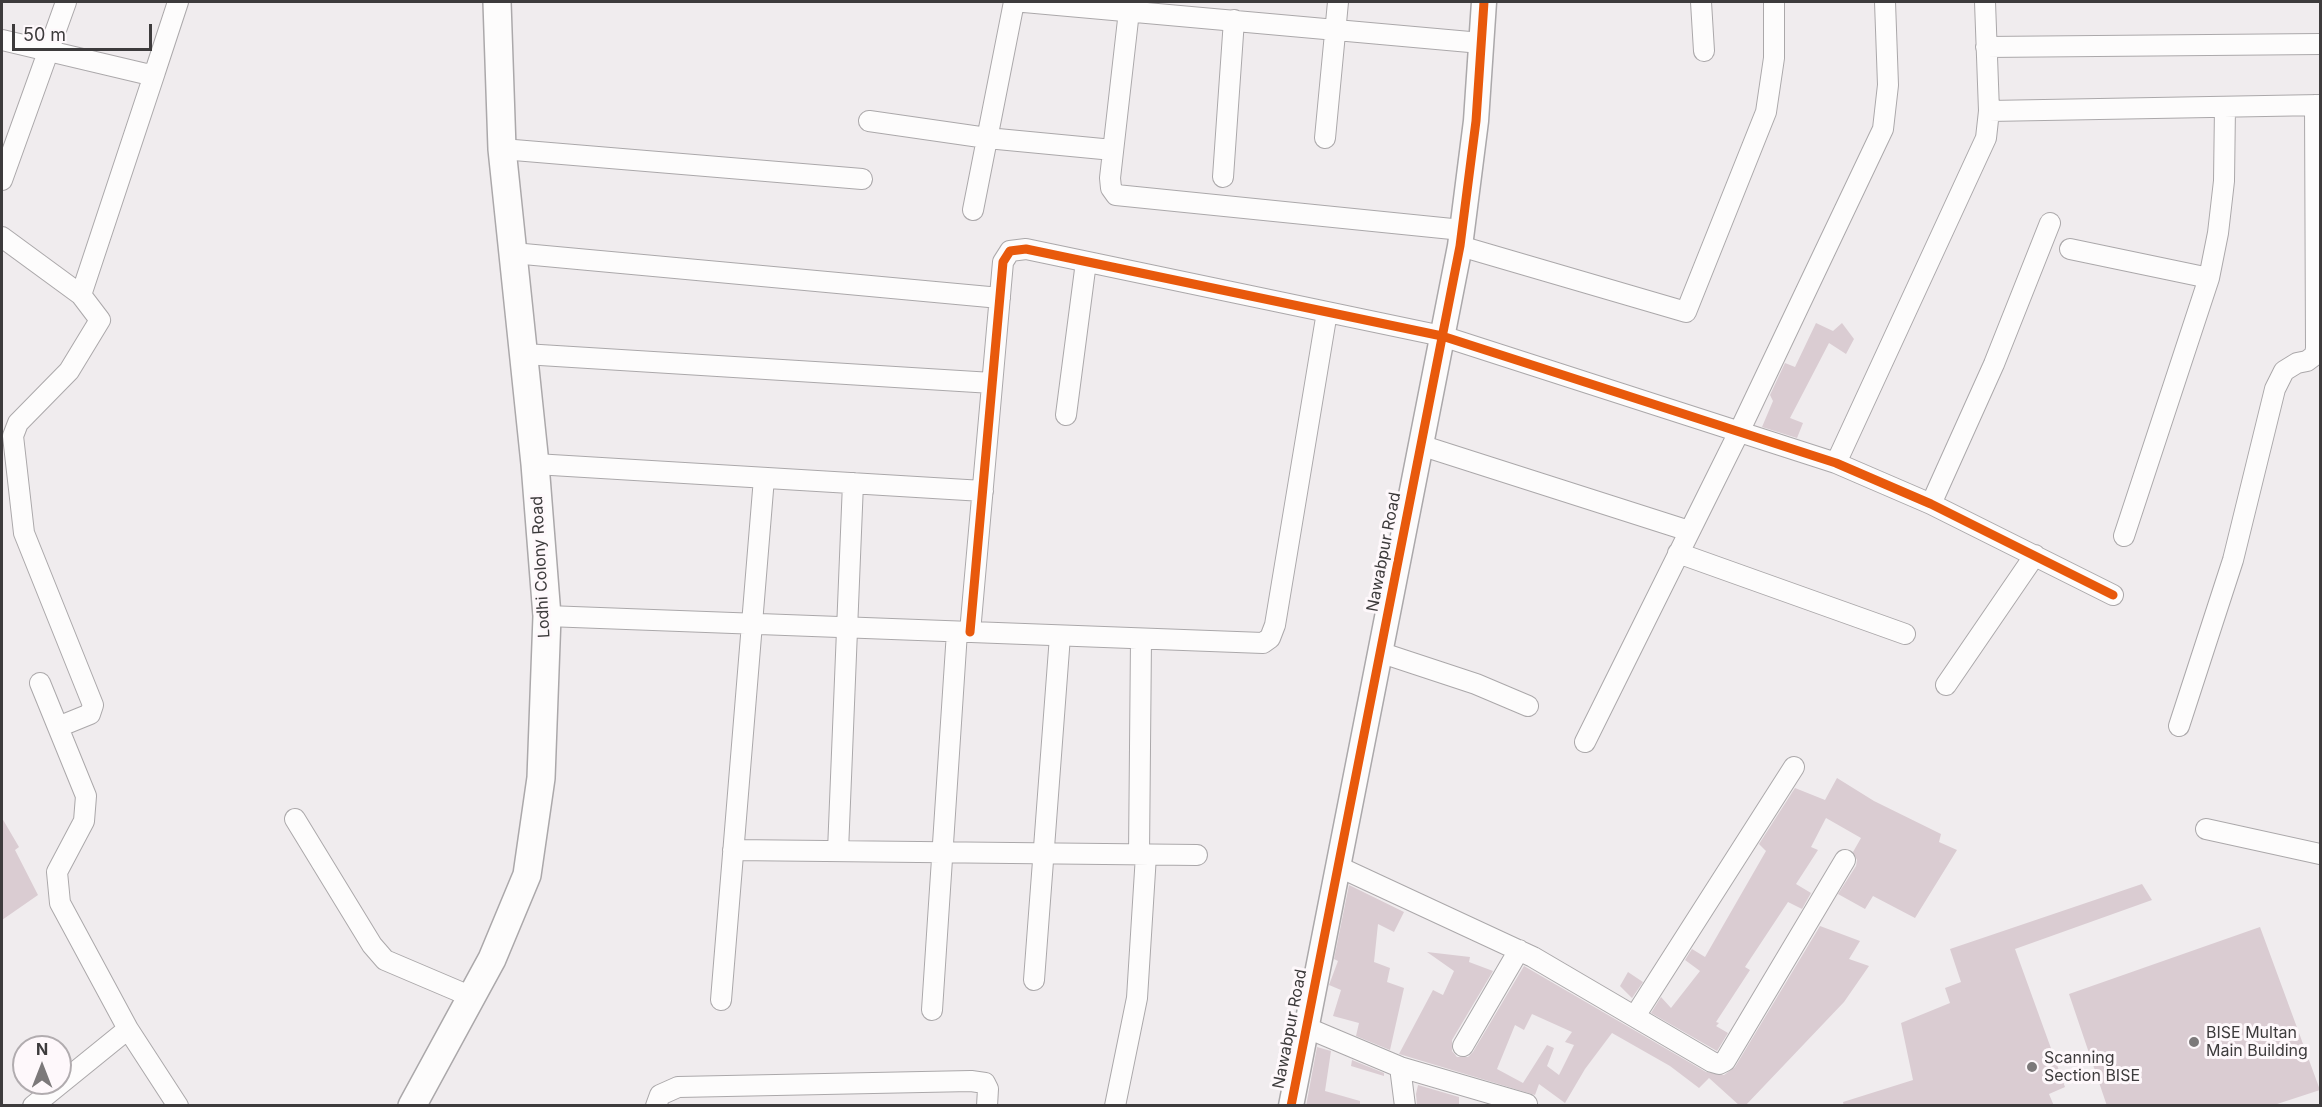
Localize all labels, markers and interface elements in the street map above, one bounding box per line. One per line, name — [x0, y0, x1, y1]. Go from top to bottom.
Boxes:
scale bar — [15, 12, 154, 50]
text: 50 m — [23, 24, 66, 45]
street label: Nawabpur Road — [1363, 491, 1405, 613]
street label: Lodhi Colony Road — [528, 495, 554, 639]
street label: Nawabpur Road — [1269, 968, 1311, 1090]
place label: BISE Multan Main Building — [2206, 1023, 2308, 1061]
north arrow — [12, 1035, 72, 1095]
marker: BISE Multan Main Building — [2187, 1035, 2201, 1049]
text: N — [36, 1039, 48, 1059]
place label: Scanning Section BISE — [2044, 1048, 2140, 1086]
marker: Scanning Section BISE — [2025, 1060, 2039, 1074]

